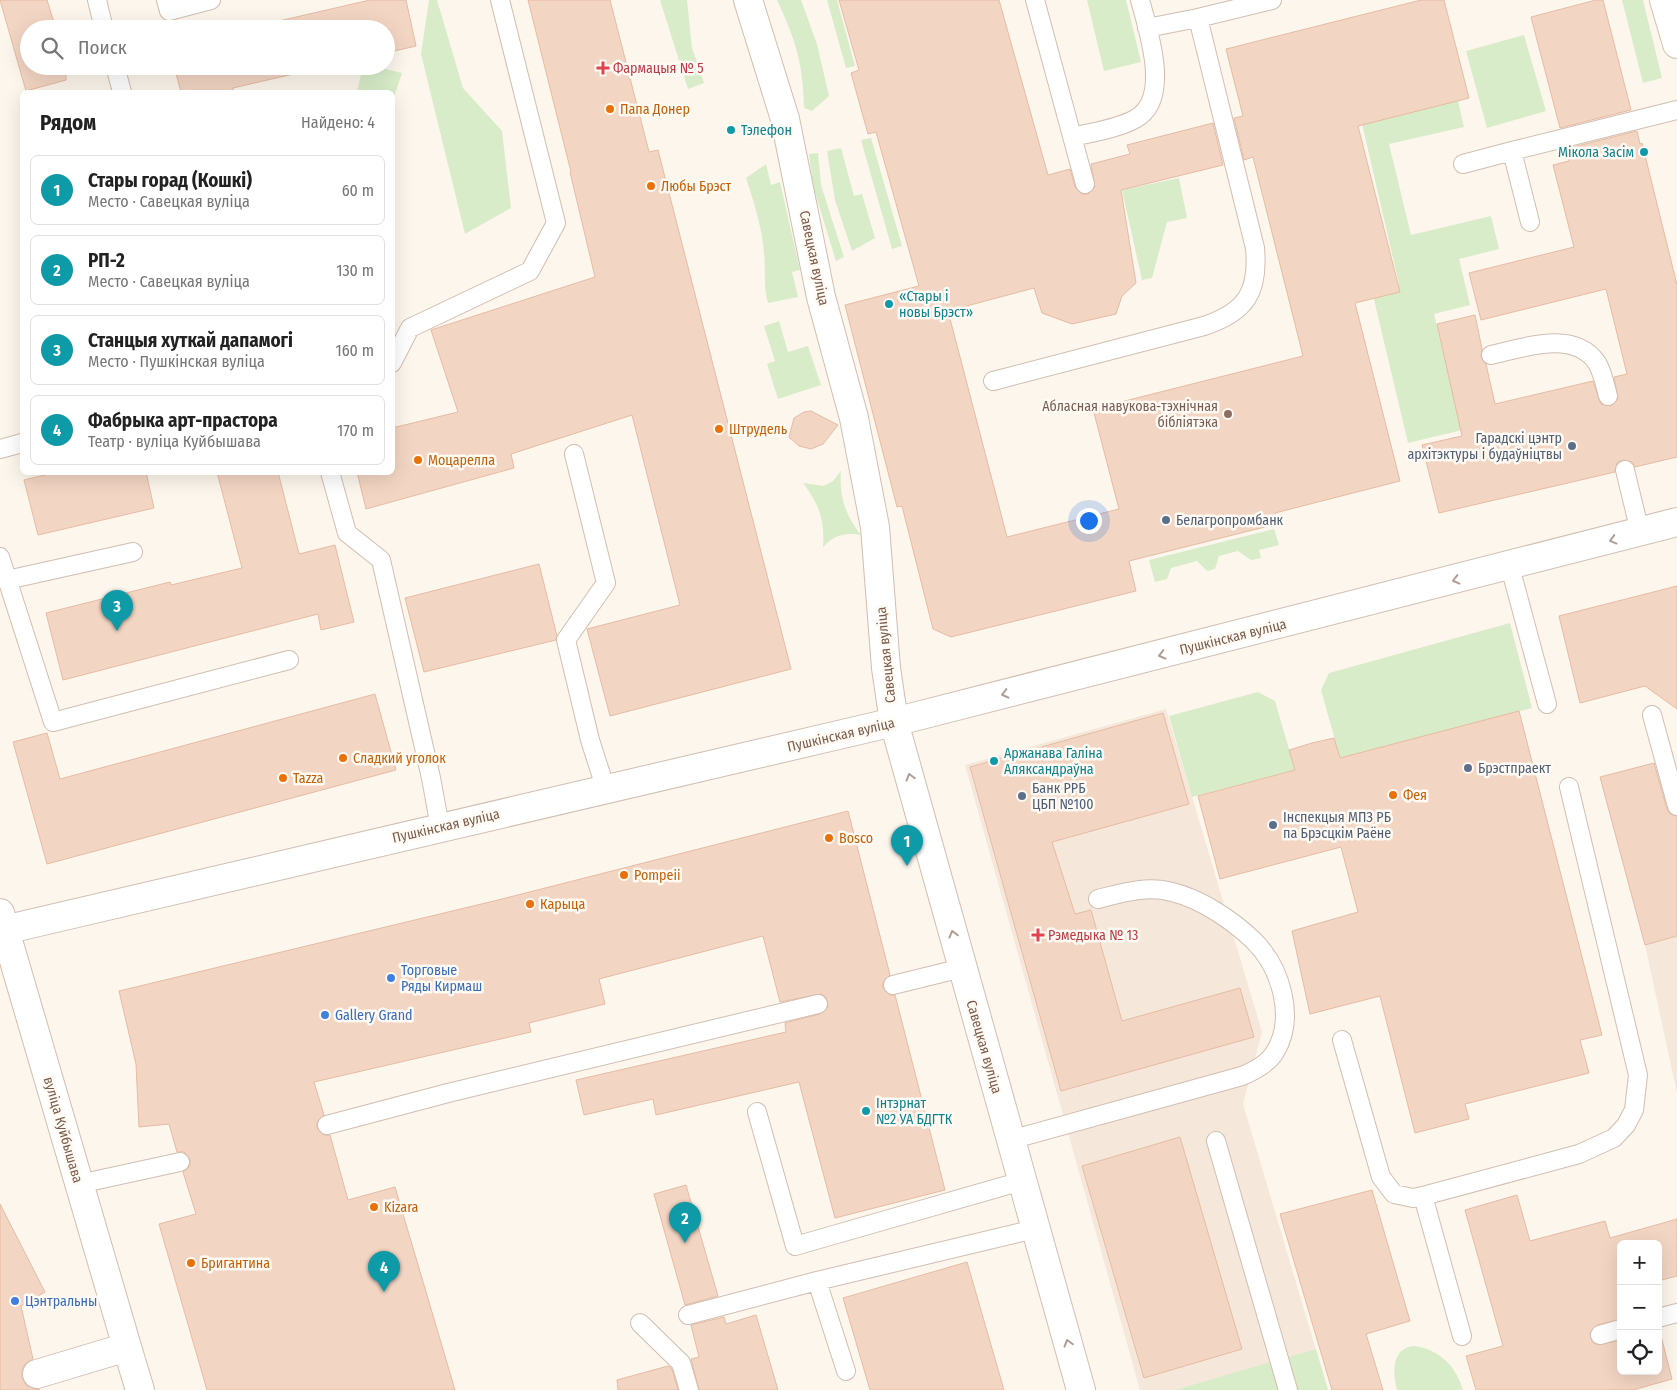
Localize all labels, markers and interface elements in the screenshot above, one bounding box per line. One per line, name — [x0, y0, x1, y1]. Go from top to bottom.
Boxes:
search box — [20, 20, 395, 75]
icon: search — [38, 34, 66, 62]
text: Поиск — [78, 36, 127, 59]
place label: Фармацыя № 5 — [613, 60, 704, 77]
marker: Фармацыя № 5 — [597, 62, 609, 74]
place label: Папа Донер — [620, 101, 690, 118]
marker: Папа Донер — [604, 103, 616, 115]
text: Рядом — [40, 110, 96, 136]
text: Найдено: 4 — [301, 113, 375, 132]
place label: Тэлефон — [741, 122, 792, 139]
marker: Тэлефон — [725, 124, 737, 136]
place label: Мікола Засім — [1558, 144, 1634, 161]
marker: Мікола Засім — [1638, 146, 1650, 158]
text: Стары горад (Кошкі) — [88, 169, 252, 192]
place label: Любы Брэст — [661, 178, 732, 195]
marker: Любы Брэст — [645, 180, 657, 192]
text: 1 — [54, 181, 60, 200]
text: 60 m — [342, 181, 374, 200]
text: Место · Савецкая вуліца — [88, 192, 250, 211]
street label: Савецкая вуліца — [796, 209, 832, 307]
text: РП-2 — [88, 249, 125, 272]
text: 2 — [53, 261, 61, 280]
text: 130 m — [336, 261, 374, 280]
text: Место · Савецкая вуліца — [88, 272, 250, 291]
place label: «Стары і новы Брэст» — [899, 288, 973, 321]
marker: «Стары і новы Брэст» — [883, 298, 895, 310]
text: Станцыя хуткай дапамогі — [88, 329, 293, 352]
text: 3 — [53, 341, 61, 360]
text: 160 m — [335, 341, 374, 360]
text: Место · Пушкінская вуліца — [88, 352, 265, 371]
place label: Абласная навукова-тэхнічная бібліятэка — [1042, 398, 1218, 431]
marker: Абласная навукова-тэхнічная бібліятэка — [1222, 408, 1234, 420]
text: Фабрыка арт-прастора — [88, 409, 278, 432]
text: 4 — [53, 421, 61, 440]
text: 170 m — [337, 421, 374, 440]
place label: Штрудель — [729, 421, 788, 438]
marker: Штрудель — [713, 423, 725, 435]
place label: Гарадскі цэнтр архітэктуры і будаўніцтвы — [1407, 430, 1562, 463]
text: Театр · вуліца Куйбышава — [88, 432, 261, 451]
marker: Гарадскі цэнтр архітэктуры і будаўніцтвы — [1566, 440, 1578, 452]
place label: Моцарелла — [428, 452, 495, 469]
marker: Моцарелла — [412, 454, 424, 466]
your location — [1076, 508, 1102, 534]
place label: Белагропромбанк — [1176, 512, 1284, 529]
marker: Белагропромбанк — [1160, 514, 1172, 526]
one-way arrow — [1610, 534, 1618, 544]
one-way arrow — [1451, 574, 1460, 585]
pin: 3 — [101, 590, 133, 631]
street label: Савецкая вуліца — [872, 606, 899, 704]
street label: Пушкінская вуліца — [1178, 615, 1288, 659]
one-way arrow — [1159, 649, 1167, 659]
one-way arrow — [1001, 689, 1009, 699]
street label: Пушкінская вуліца — [786, 714, 896, 756]
place label: Аржанава Галіна Аляксандраўна — [1004, 745, 1103, 778]
place label: Сладкий уголок — [353, 750, 446, 767]
marker: Сладкий уголок — [337, 752, 349, 764]
marker: Аржанава Галіна Аляксандраўна — [988, 755, 1000, 767]
place label: Брэстпраект — [1478, 760, 1551, 777]
marker: Брэстпраект — [1462, 762, 1474, 774]
place label: Tazza — [293, 770, 324, 787]
marker: Tazza — [277, 772, 289, 784]
one-way arrow — [905, 774, 915, 782]
place label: Банк РРБ ЦБП №100 — [1032, 780, 1094, 813]
place label: Фея — [1403, 787, 1427, 804]
marker: Фея — [1387, 789, 1399, 801]
marker: Банк РРБ ЦБП №100 — [1016, 790, 1028, 802]
street label: Пушкінская вуліца — [391, 805, 501, 847]
place label: Інспекцыя МПЗ РБ па Брэсцкім Раёне — [1283, 809, 1391, 842]
marker: Інспекцыя МПЗ РБ па Брэсцкім Раёне — [1267, 819, 1279, 831]
pin: 1 — [891, 825, 923, 866]
place label: Bosco — [839, 830, 873, 847]
marker: Bosco — [823, 832, 835, 844]
place label: Pompeii — [634, 867, 680, 884]
marker: Pompeii — [618, 869, 630, 881]
place label: Карыца — [540, 896, 585, 913]
marker: Карыца — [524, 898, 536, 910]
place label: Рэмедыка № 13 — [1048, 927, 1138, 944]
marker: Рэмедыка № 13 — [1032, 929, 1044, 941]
one-way arrow — [948, 930, 959, 938]
place label: Торговые Ряды Кирмаш — [401, 962, 482, 995]
marker: Торговые Ряды Кирмаш — [385, 972, 397, 984]
street label: Савецкая вуліца — [963, 998, 1006, 1096]
place label: Gallery Grand — [335, 1007, 413, 1024]
marker: Gallery Grand — [319, 1009, 331, 1021]
street label: вуліца Куйбышава — [40, 1075, 86, 1185]
place label: Інтэрнат №2 УА БДГТК — [876, 1095, 953, 1128]
marker: Інтэрнат №2 УА БДГТК — [860, 1105, 872, 1117]
place label: Kizara — [384, 1199, 419, 1216]
marker: Kizara — [368, 1201, 380, 1213]
pin: 2 — [669, 1202, 701, 1243]
map controls — [1617, 1240, 1662, 1375]
button: + — [1617, 1240, 1662, 1285]
pin: 4 — [368, 1251, 400, 1292]
place label: Бригантина — [201, 1255, 270, 1272]
marker: Бригантина — [185, 1257, 197, 1269]
button: − — [1617, 1285, 1662, 1330]
place label: Цэнтральны — [25, 1293, 97, 1310]
marker: Цэнтральны — [9, 1295, 21, 1307]
button: locate — [1617, 1330, 1662, 1375]
one-way arrow — [1063, 1339, 1074, 1348]

